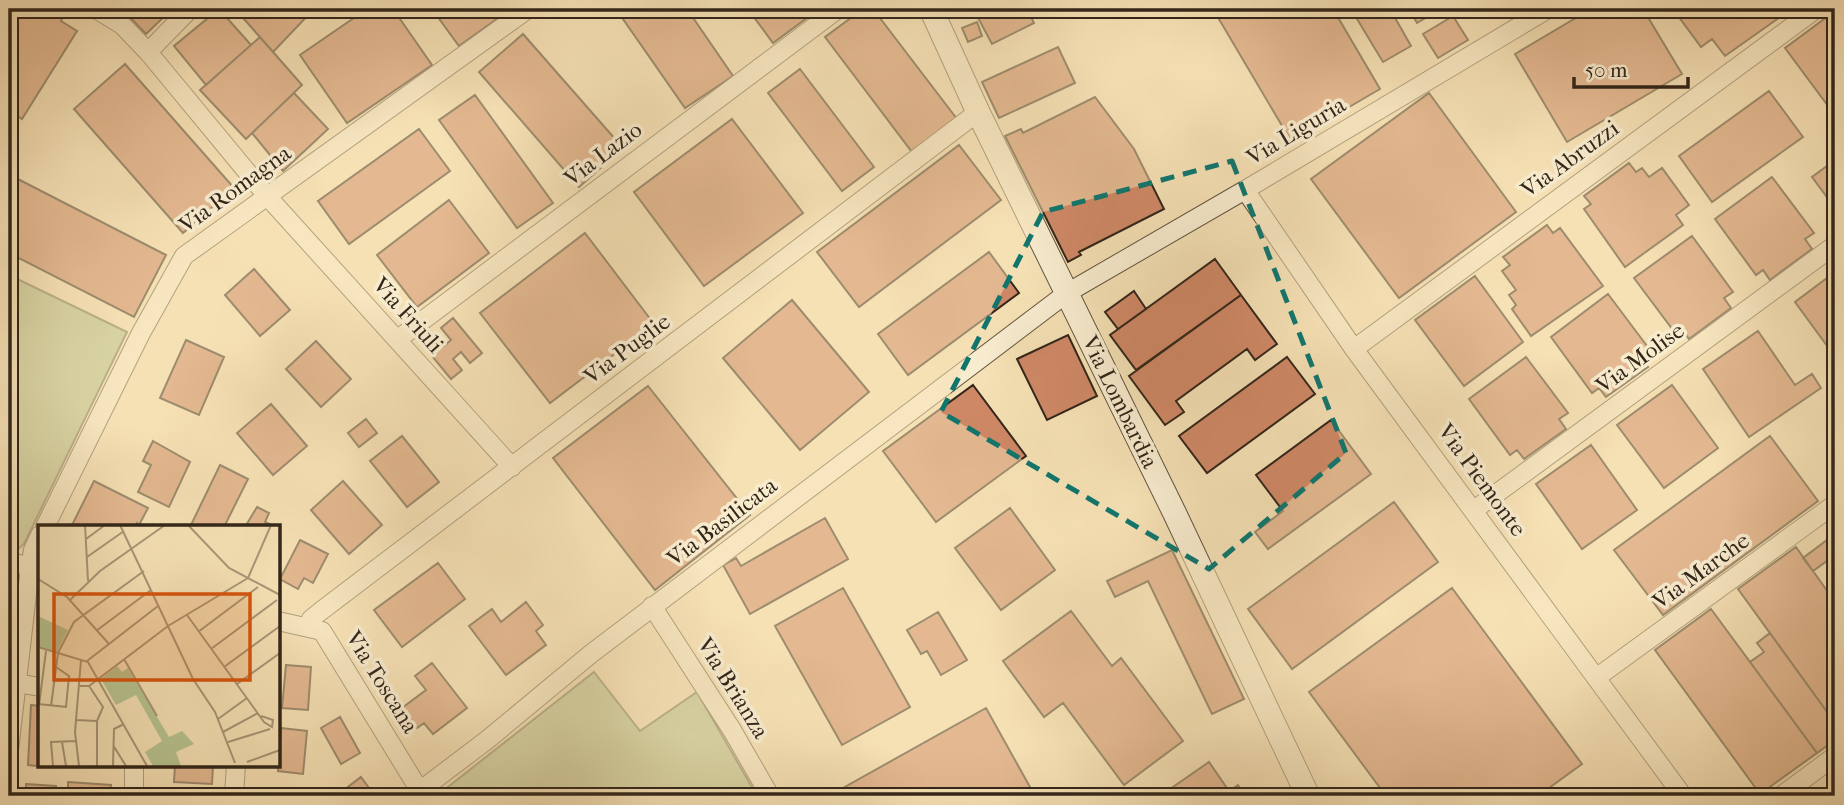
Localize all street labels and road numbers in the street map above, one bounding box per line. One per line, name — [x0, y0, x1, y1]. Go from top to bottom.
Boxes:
street label: Via Liguria — [1241, 91, 1351, 172]
street label: Via Abruzzi — [1515, 114, 1624, 204]
street label: Via Lazio — [558, 116, 647, 193]
street label: Via Romagna — [173, 139, 296, 239]
street label: Via Friuli — [366, 271, 449, 358]
street label: Via Puglie — [578, 308, 675, 391]
street label: Via Molise — [1590, 317, 1689, 400]
street label: Via Lombardia — [1076, 330, 1164, 473]
street label: Via Piemonte — [1432, 418, 1532, 542]
street label: Via Basilicata — [661, 472, 783, 573]
street label: Via Marche — [1647, 527, 1755, 616]
street label: Via Toscana — [339, 625, 424, 738]
street label: Via Brianza — [691, 632, 775, 744]

